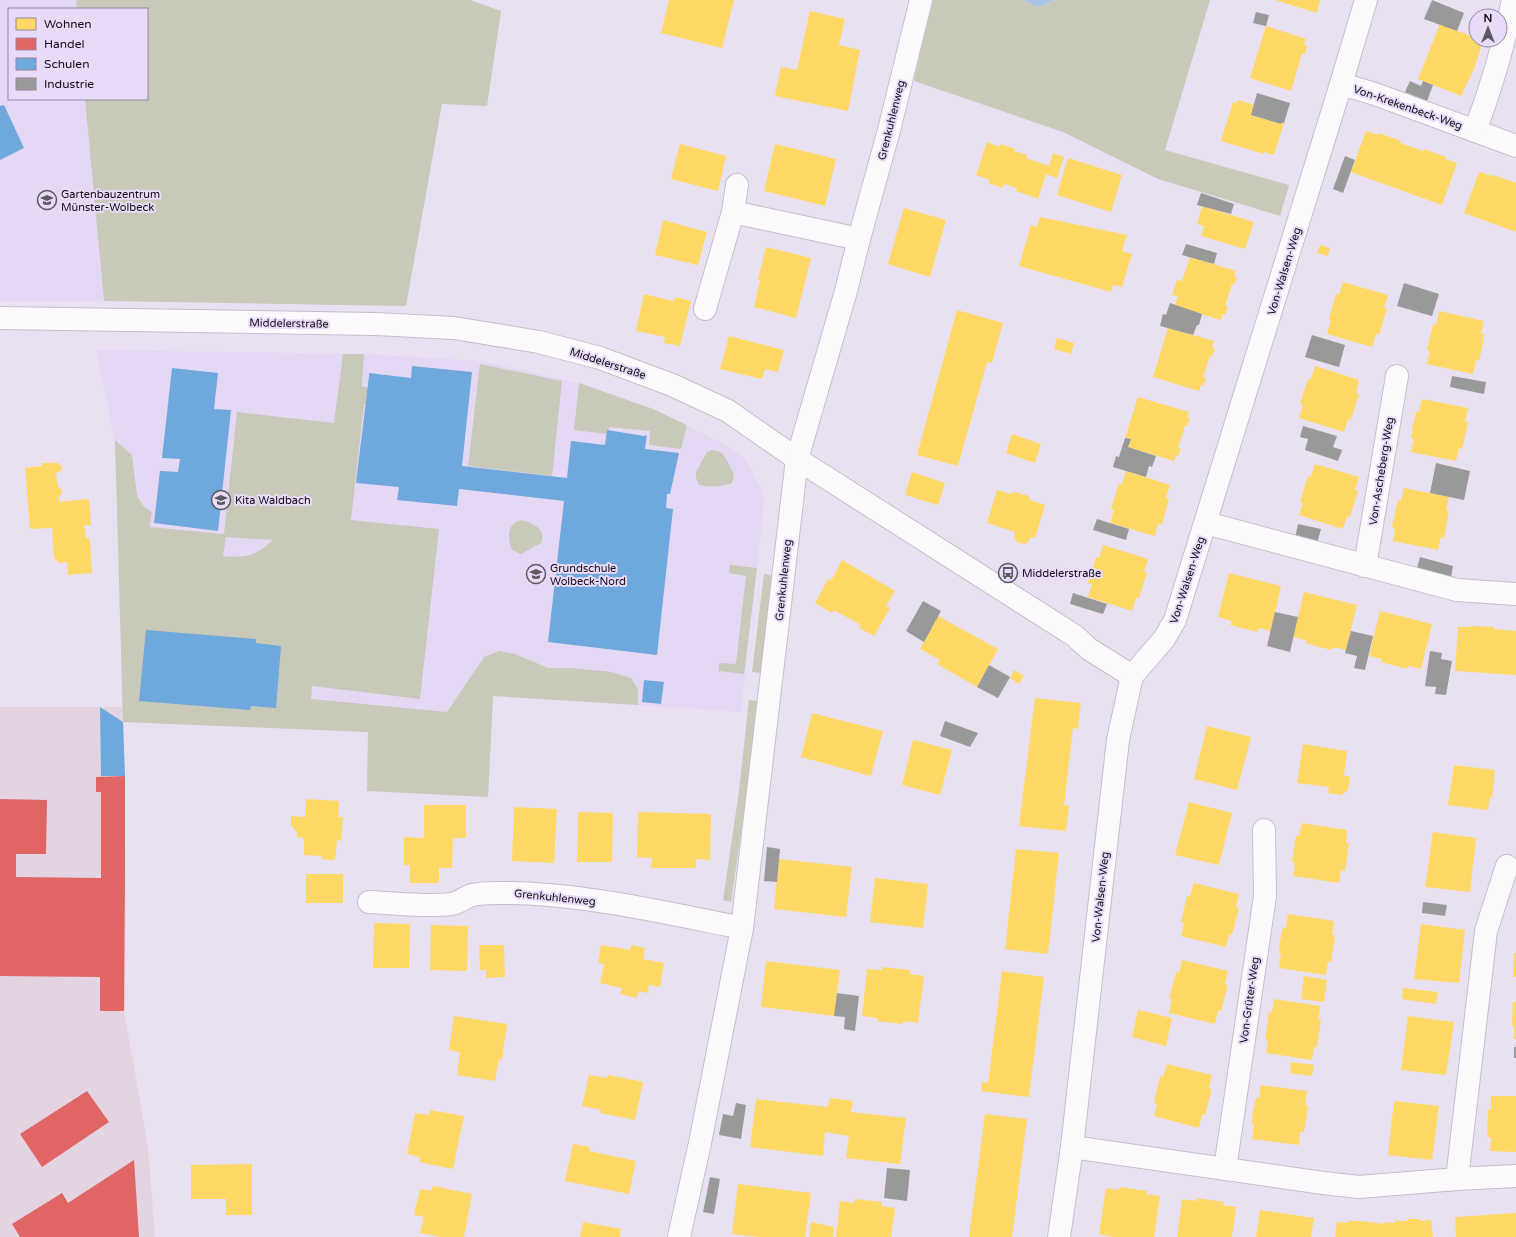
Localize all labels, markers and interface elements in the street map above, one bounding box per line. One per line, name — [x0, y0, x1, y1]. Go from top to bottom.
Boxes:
legend — [8, 8, 148, 100]
north arrow — [1468, 8, 1508, 48]
text: N — [1484, 12, 1492, 25]
text: Wohnen — [44, 17, 92, 31]
text: Handel — [44, 37, 84, 51]
text: Schulen — [44, 57, 89, 71]
text: Industrie — [44, 77, 94, 91]
street label: Grenkuhlenweg — [875, 79, 908, 162]
street label: Von-Krekenbeck-Weg — [1352, 83, 1464, 132]
place label: Gartenbauzentrum Münster-Wolbeck — [61, 188, 160, 214]
school or university icon: Gartenbauzentrum Münster-Wolbeck — [36, 189, 58, 211]
street label: Von-Walsen-Weg — [1265, 226, 1304, 317]
street label: Middelerstraße — [249, 316, 329, 331]
street label: Middelerstraße — [568, 345, 648, 382]
street label: Von-Ascheberg-Weg — [1367, 416, 1396, 526]
school or university icon: Kita Waldbach — [210, 489, 232, 511]
place label: Kita Waldbach — [235, 494, 311, 507]
street label: Von-Walsen-Weg — [1167, 535, 1208, 625]
street label: Grenkuhlenweg — [773, 539, 794, 622]
place label: Grundschule Wolbeck-Nord — [550, 562, 626, 588]
bus stop icon: Middelerstraße — [997, 562, 1019, 584]
school or university icon: Grundschule Wolbeck-Nord — [525, 563, 547, 585]
place label: Middelerstraße — [1022, 567, 1101, 580]
street label: Von-Walsen-Weg — [1089, 851, 1112, 943]
street label: Grenkuhlenweg — [513, 887, 596, 908]
street label: Von-Grüter-Weg — [1237, 956, 1262, 1044]

